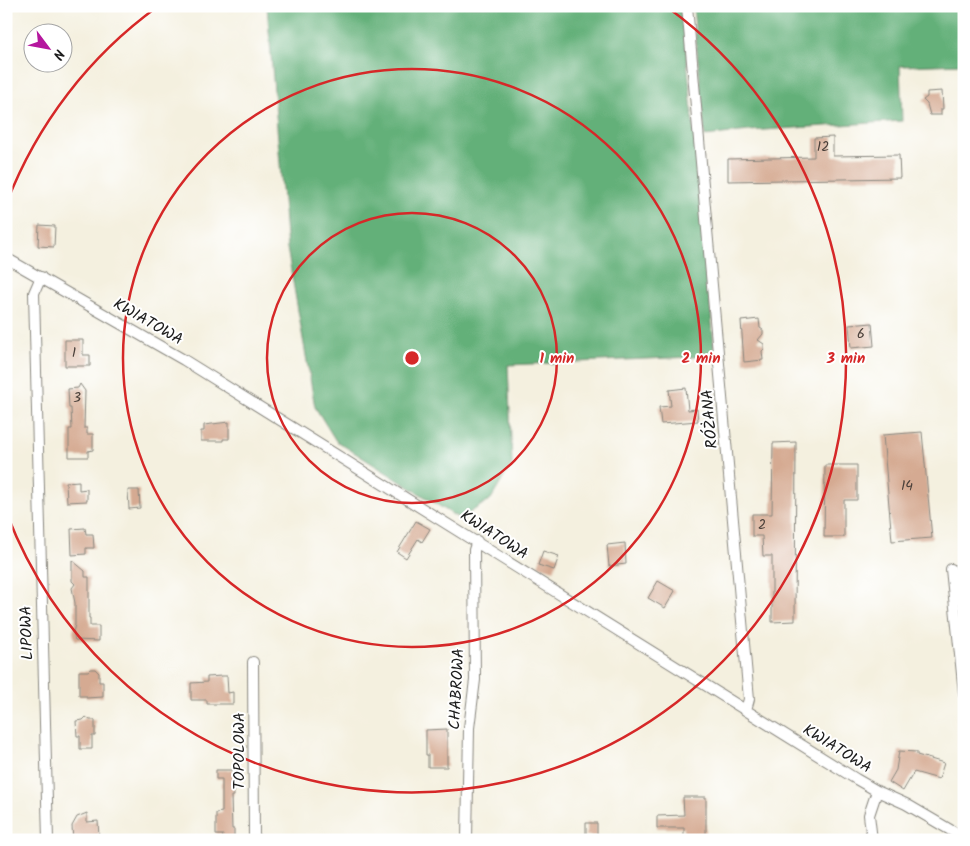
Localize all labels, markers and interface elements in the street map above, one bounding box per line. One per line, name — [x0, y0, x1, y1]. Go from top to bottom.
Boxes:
north arrow — [22, 22, 72, 72]
text: N — [46, 45, 70, 64]
house number: 12 — [817, 136, 829, 158]
street label: KWIATOWA — [108, 292, 188, 352]
house number: 6 — [857, 323, 865, 345]
house number: 1 — [72, 342, 76, 364]
text: 1 min — [540, 347, 574, 371]
text: 2 min — [681, 347, 721, 371]
text: 3 min — [826, 347, 865, 371]
centre of rings — [403, 349, 421, 367]
house number: 3 — [73, 387, 81, 409]
street label: RÓŻANA — [695, 388, 725, 450]
house number: 14 — [901, 475, 913, 497]
street label: KWIATOWA — [455, 503, 533, 567]
house number: 2 — [758, 514, 766, 536]
street label: LIPOWA — [14, 605, 40, 661]
street label: CHABROWA — [442, 647, 472, 730]
street label: TOPOLOWA — [227, 712, 252, 790]
street label: KWIATOWA — [798, 718, 877, 780]

